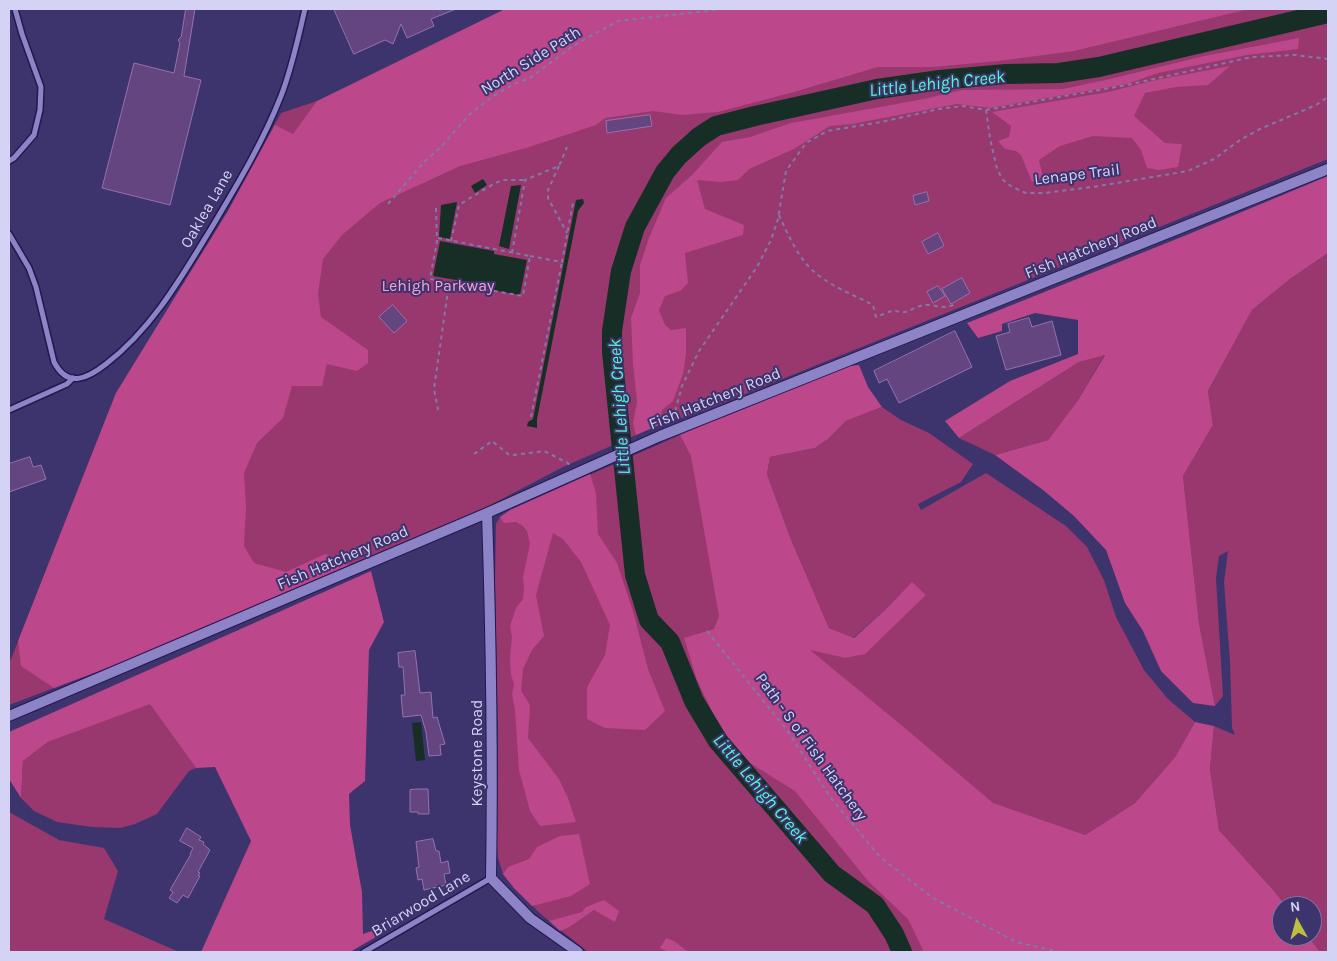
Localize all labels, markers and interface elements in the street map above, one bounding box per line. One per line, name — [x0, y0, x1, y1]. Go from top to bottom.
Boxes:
street label: North Side Path — [477, 23, 585, 99]
water label: Little Lehigh Creek — [868, 66, 1006, 102]
street label: Lenape Trail — [1033, 160, 1121, 190]
street label: Oaklea Lane — [177, 166, 237, 252]
street label: Fish Hatchery Road — [1022, 213, 1160, 283]
park label: Lehigh Parkway — [382, 276, 494, 296]
water label: Little Lehigh Creek — [604, 338, 636, 476]
street label: Fish Hatchery Road — [646, 364, 784, 434]
street label: Fish Hatchery Road — [275, 522, 411, 594]
street label: Path - S of Fish Hatchery — [751, 669, 871, 825]
street label: Keystone Road — [467, 699, 487, 807]
water label: Little Lehigh Creek — [708, 730, 812, 848]
street label: Briarwood Lane — [368, 867, 474, 941]
north arrow — [1272, 896, 1322, 946]
text: N — [1289, 898, 1301, 916]

